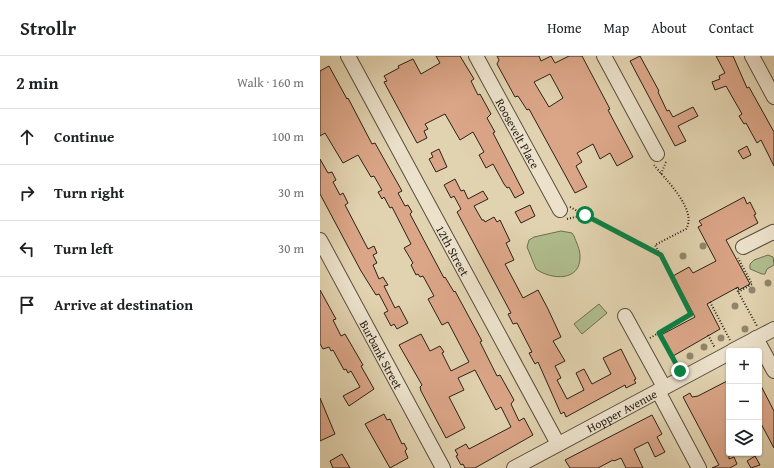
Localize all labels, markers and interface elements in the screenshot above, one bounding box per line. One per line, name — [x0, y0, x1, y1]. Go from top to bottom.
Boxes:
text: Strollr — [20, 14, 76, 42]
text: Home — [547, 18, 582, 38]
text: Map — [604, 18, 629, 38]
text: About — [651, 18, 687, 38]
text: Contact — [709, 18, 754, 38]
text: 2 min — [16, 70, 58, 95]
text: Walk · 160 m — [237, 73, 304, 92]
street label: Roosevelt Place — [492, 95, 544, 172]
icon: ahead — [16, 126, 38, 148]
text: Continue — [54, 126, 115, 147]
text: 100 m — [272, 127, 304, 146]
icon: right — [16, 182, 38, 204]
text: Turn right — [54, 182, 125, 203]
text: 30 m — [278, 183, 304, 202]
route start — [576, 206, 594, 224]
street label: 12th Street — [432, 222, 474, 280]
icon: left — [16, 238, 38, 260]
text: Turn left — [54, 238, 113, 259]
text: 30 m — [278, 239, 304, 258]
icon: arrive — [16, 294, 38, 316]
text: Arrive at destination — [54, 294, 193, 315]
street label: Burbank Street — [356, 317, 408, 393]
map controls — [726, 348, 762, 456]
button: + — [726, 348, 762, 384]
route end — [671, 362, 689, 380]
button: − — [726, 384, 762, 420]
street label: Hopper Avenue — [584, 385, 660, 436]
button: layers — [726, 420, 762, 456]

